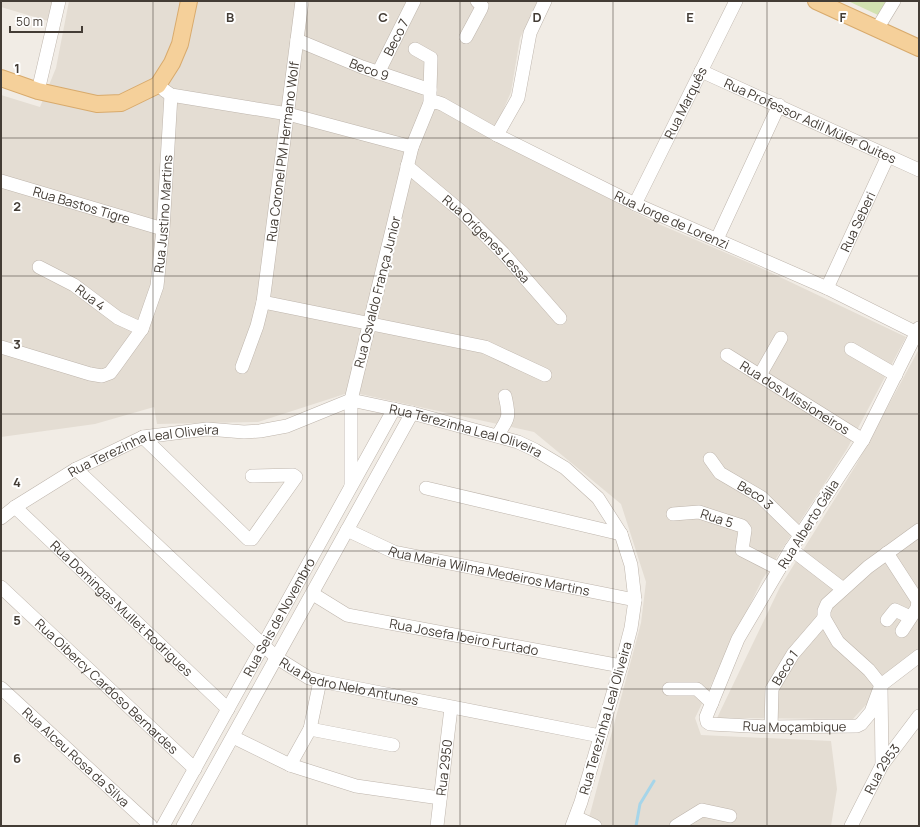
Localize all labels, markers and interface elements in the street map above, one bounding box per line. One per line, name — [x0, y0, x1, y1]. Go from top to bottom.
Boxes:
scale bar — [10, 8, 82, 34]
text: B — [226, 8, 234, 26]
text: C — [378, 8, 388, 26]
text: D — [532, 8, 542, 26]
text: E — [686, 8, 694, 26]
text: F — [840, 8, 847, 26]
text: 50 m — [16, 13, 43, 30]
street label: Beco 7 — [379, 16, 413, 59]
street label: Beco 9 — [347, 54, 392, 85]
text: 1 — [14, 59, 20, 77]
street label: Rua Coronel PM Hermano Wolf — [262, 60, 303, 243]
street label: Rua Marquês — [660, 64, 711, 142]
street label: Rua Professor Adil Müler Quites — [721, 74, 899, 168]
street label: Rua Justino Martins — [149, 154, 176, 274]
street label: Rua Bastos Tigre — [31, 182, 133, 228]
street label: Rua Jorge de Lorenzi — [612, 186, 732, 253]
street label: Rua Seberi — [836, 189, 879, 255]
street label: Rua Orígenes Lessa — [439, 191, 534, 287]
text: 2 — [13, 197, 21, 215]
street label: Rua Osvaldo França Junior — [349, 214, 405, 370]
street label: Rua 4 — [72, 280, 110, 315]
text: 3 — [13, 335, 21, 353]
street label: Rua dos Missioneiros — [737, 356, 853, 439]
street label: Rua Terezinha Leal Oliveira — [388, 399, 546, 461]
street label: Rua Terezinha Leal Oliveira — [64, 420, 220, 481]
text: 4 — [13, 473, 21, 491]
street label: Beco 3 — [734, 476, 778, 513]
street label: Rua Alberto Gália — [773, 476, 843, 572]
street label: Rua 5 — [698, 504, 736, 532]
street label: Rua Domingas Mullet Rodrigues — [47, 536, 197, 680]
street label: Rua Maria Wilma Medeiros Martins — [385, 542, 592, 600]
street label: Rua Seis de Novembro — [239, 554, 319, 679]
text: 5 — [13, 611, 21, 629]
street label: Rua Josefa Ibeiro Furtado — [388, 614, 540, 660]
street label: Rua Oibercy Cardoso Bernardes — [31, 615, 182, 758]
street label: Rua Terezinha Leal Oliveira — [575, 639, 635, 797]
street label: Beco 1 — [767, 646, 802, 688]
street label: Rua Pedro Nelo Antunes — [276, 653, 420, 709]
street label: Rua Alceu Rosa da Silva — [19, 703, 134, 811]
street label: Rua Moçambique — [742, 717, 847, 736]
street label: Rua 2950 — [432, 738, 456, 797]
street label: Rua 2953 — [860, 740, 904, 797]
text: 6 — [13, 749, 21, 767]

